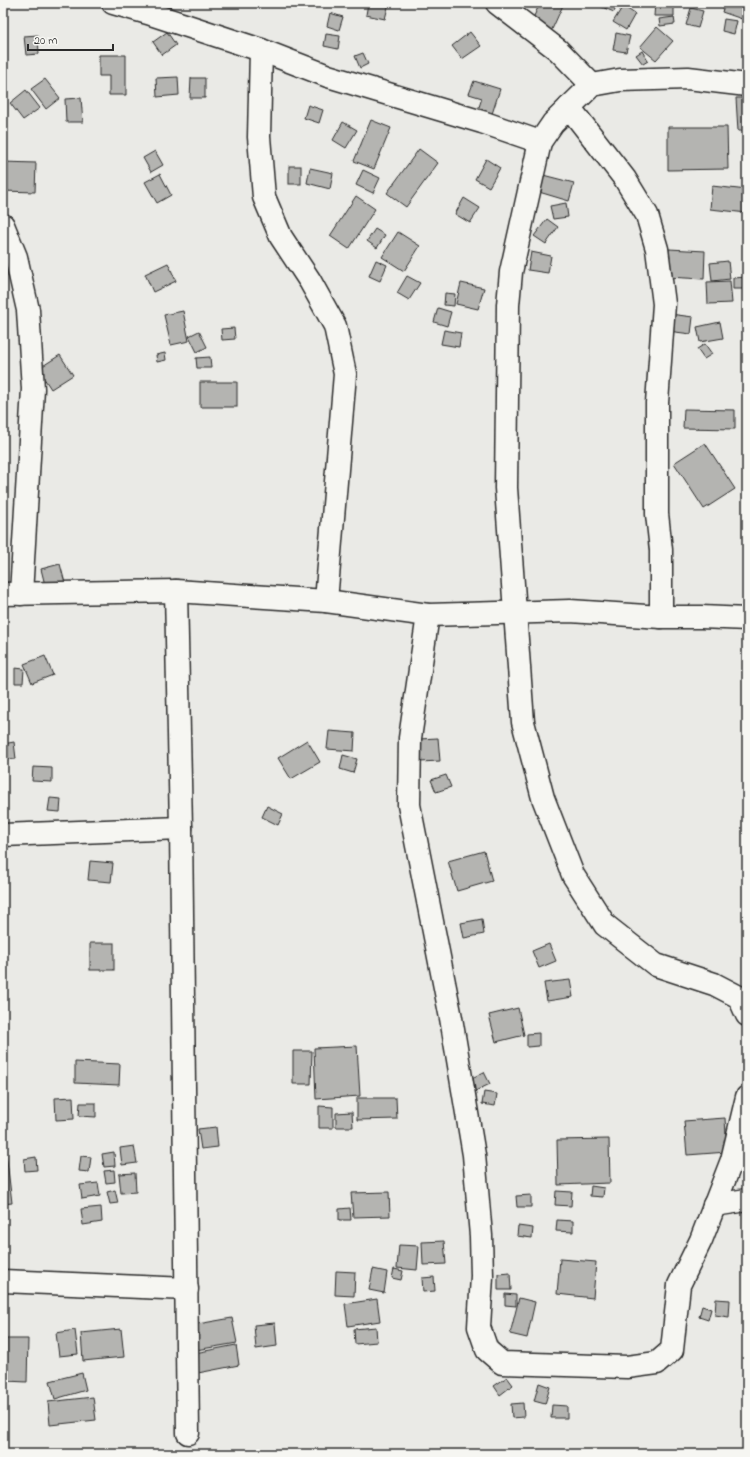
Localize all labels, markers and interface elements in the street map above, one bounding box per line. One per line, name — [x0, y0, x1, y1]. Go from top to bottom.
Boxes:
scale bar — [28, 26, 113, 52]
text: 20 m — [34, 32, 57, 50]

